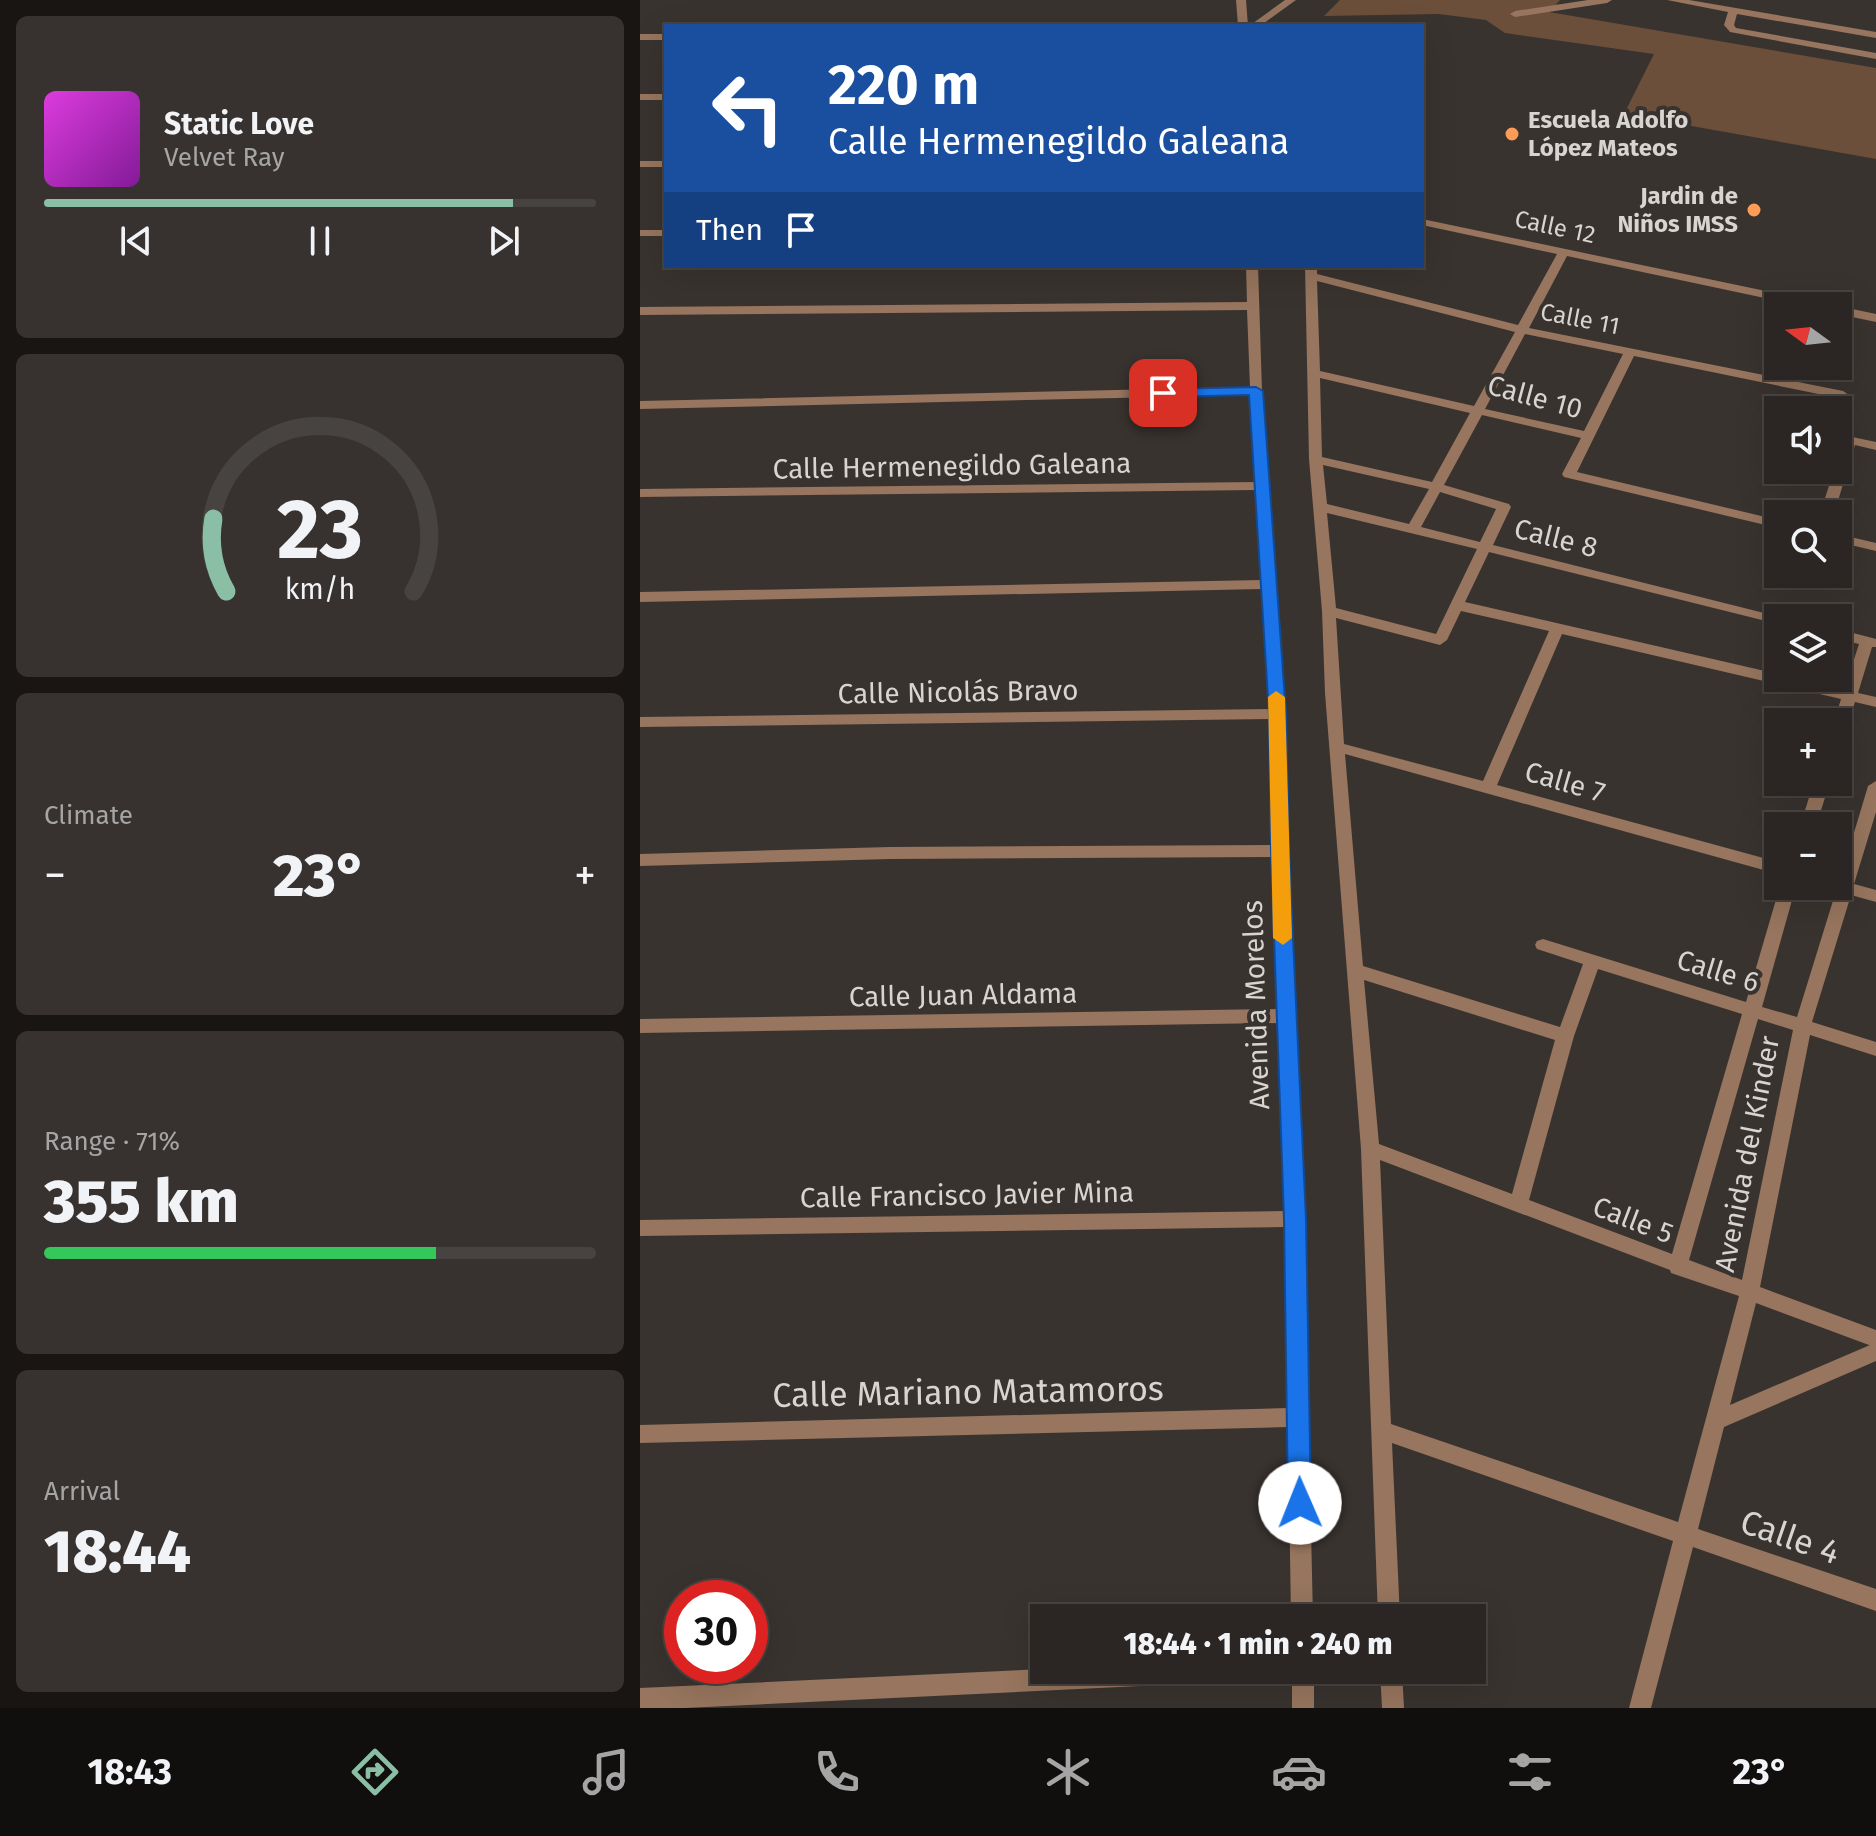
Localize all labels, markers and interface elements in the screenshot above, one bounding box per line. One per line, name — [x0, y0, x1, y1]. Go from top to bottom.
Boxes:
text: 220 m — [828, 52, 979, 119]
icon: left — [696, 56, 800, 160]
text: Static Love — [164, 106, 314, 142]
place label: Escuela Adolfo López Mateos — [1528, 106, 1688, 162]
text: Calle Hermenegildo Galeana — [828, 120, 1289, 164]
marker: Escuela Adolfo López Mateos — [1503, 125, 1521, 143]
text: Velvet Ray — [164, 142, 284, 173]
place label: Jardin de Niños IMSS — [1617, 182, 1738, 238]
marker: Jardin de Niños IMSS — [1745, 201, 1763, 219]
street label: Calle 12 — [1512, 205, 1598, 249]
icon: arrive — [779, 208, 823, 252]
text: Then — [696, 212, 763, 248]
icon: previous — [114, 219, 158, 263]
icon: pause — [298, 219, 342, 263]
icon: next — [482, 219, 526, 263]
north arrow — [1764, 292, 1852, 380]
map controls — [1764, 292, 1852, 900]
street label: Calle 11 — [1538, 298, 1622, 340]
pin — [1129, 359, 1197, 427]
street label: Calle 10 — [1484, 369, 1586, 425]
icon: arrive — [1141, 371, 1185, 415]
button: sound — [1764, 396, 1852, 484]
street label: Calle Hermenegildo Galeana — [772, 446, 1132, 486]
text: 23 — [277, 479, 363, 579]
button: search — [1764, 500, 1852, 588]
street label: Calle 8 — [1511, 512, 1601, 564]
text: km/h — [285, 572, 355, 607]
button: layers — [1764, 604, 1852, 692]
street label: Calle Nicolás Bravo — [837, 673, 1079, 711]
button: + — [1764, 708, 1852, 796]
street label: Calle 7 — [1521, 755, 1609, 809]
text: Climate — [44, 800, 133, 831]
button: − — [1764, 812, 1852, 900]
text: 23° — [273, 840, 367, 912]
text: − — [44, 849, 66, 902]
text: + — [574, 849, 596, 902]
street label: Avenida Morelos — [1236, 900, 1276, 1110]
street label: Calle 6 — [1673, 943, 1763, 999]
street label: Calle Juan Aldama — [848, 977, 1078, 1013]
street label: Avenida del Kinder — [1708, 1033, 1786, 1275]
text: Range · 71% — [44, 1126, 180, 1157]
text: 355 km — [44, 1166, 239, 1238]
street label: Calle Francisco Javier Mina — [800, 1176, 1134, 1214]
street label: Calle 5 — [1588, 1190, 1678, 1250]
street label: Calle Mariano Matamoros — [772, 1368, 1164, 1416]
position arrow — [1258, 1461, 1342, 1545]
text: Arrival — [44, 1476, 120, 1507]
street label: Calle 4 — [1735, 1501, 1845, 1573]
text: 18:44 — [44, 1516, 191, 1588]
speed limit sign: 30 — [664, 1580, 768, 1684]
text: 18:44 · 1 min · 240 m — [1123, 1626, 1393, 1662]
icon: directions — [347, 1744, 403, 1800]
icon: music — [578, 1744, 634, 1800]
icon: phone — [809, 1744, 865, 1800]
icon: climate — [1040, 1744, 1096, 1800]
icon: car — [1271, 1744, 1327, 1800]
icon: filters — [1502, 1744, 1558, 1800]
text: 18:43 — [87, 1750, 172, 1794]
text: 23° — [1733, 1750, 1789, 1794]

